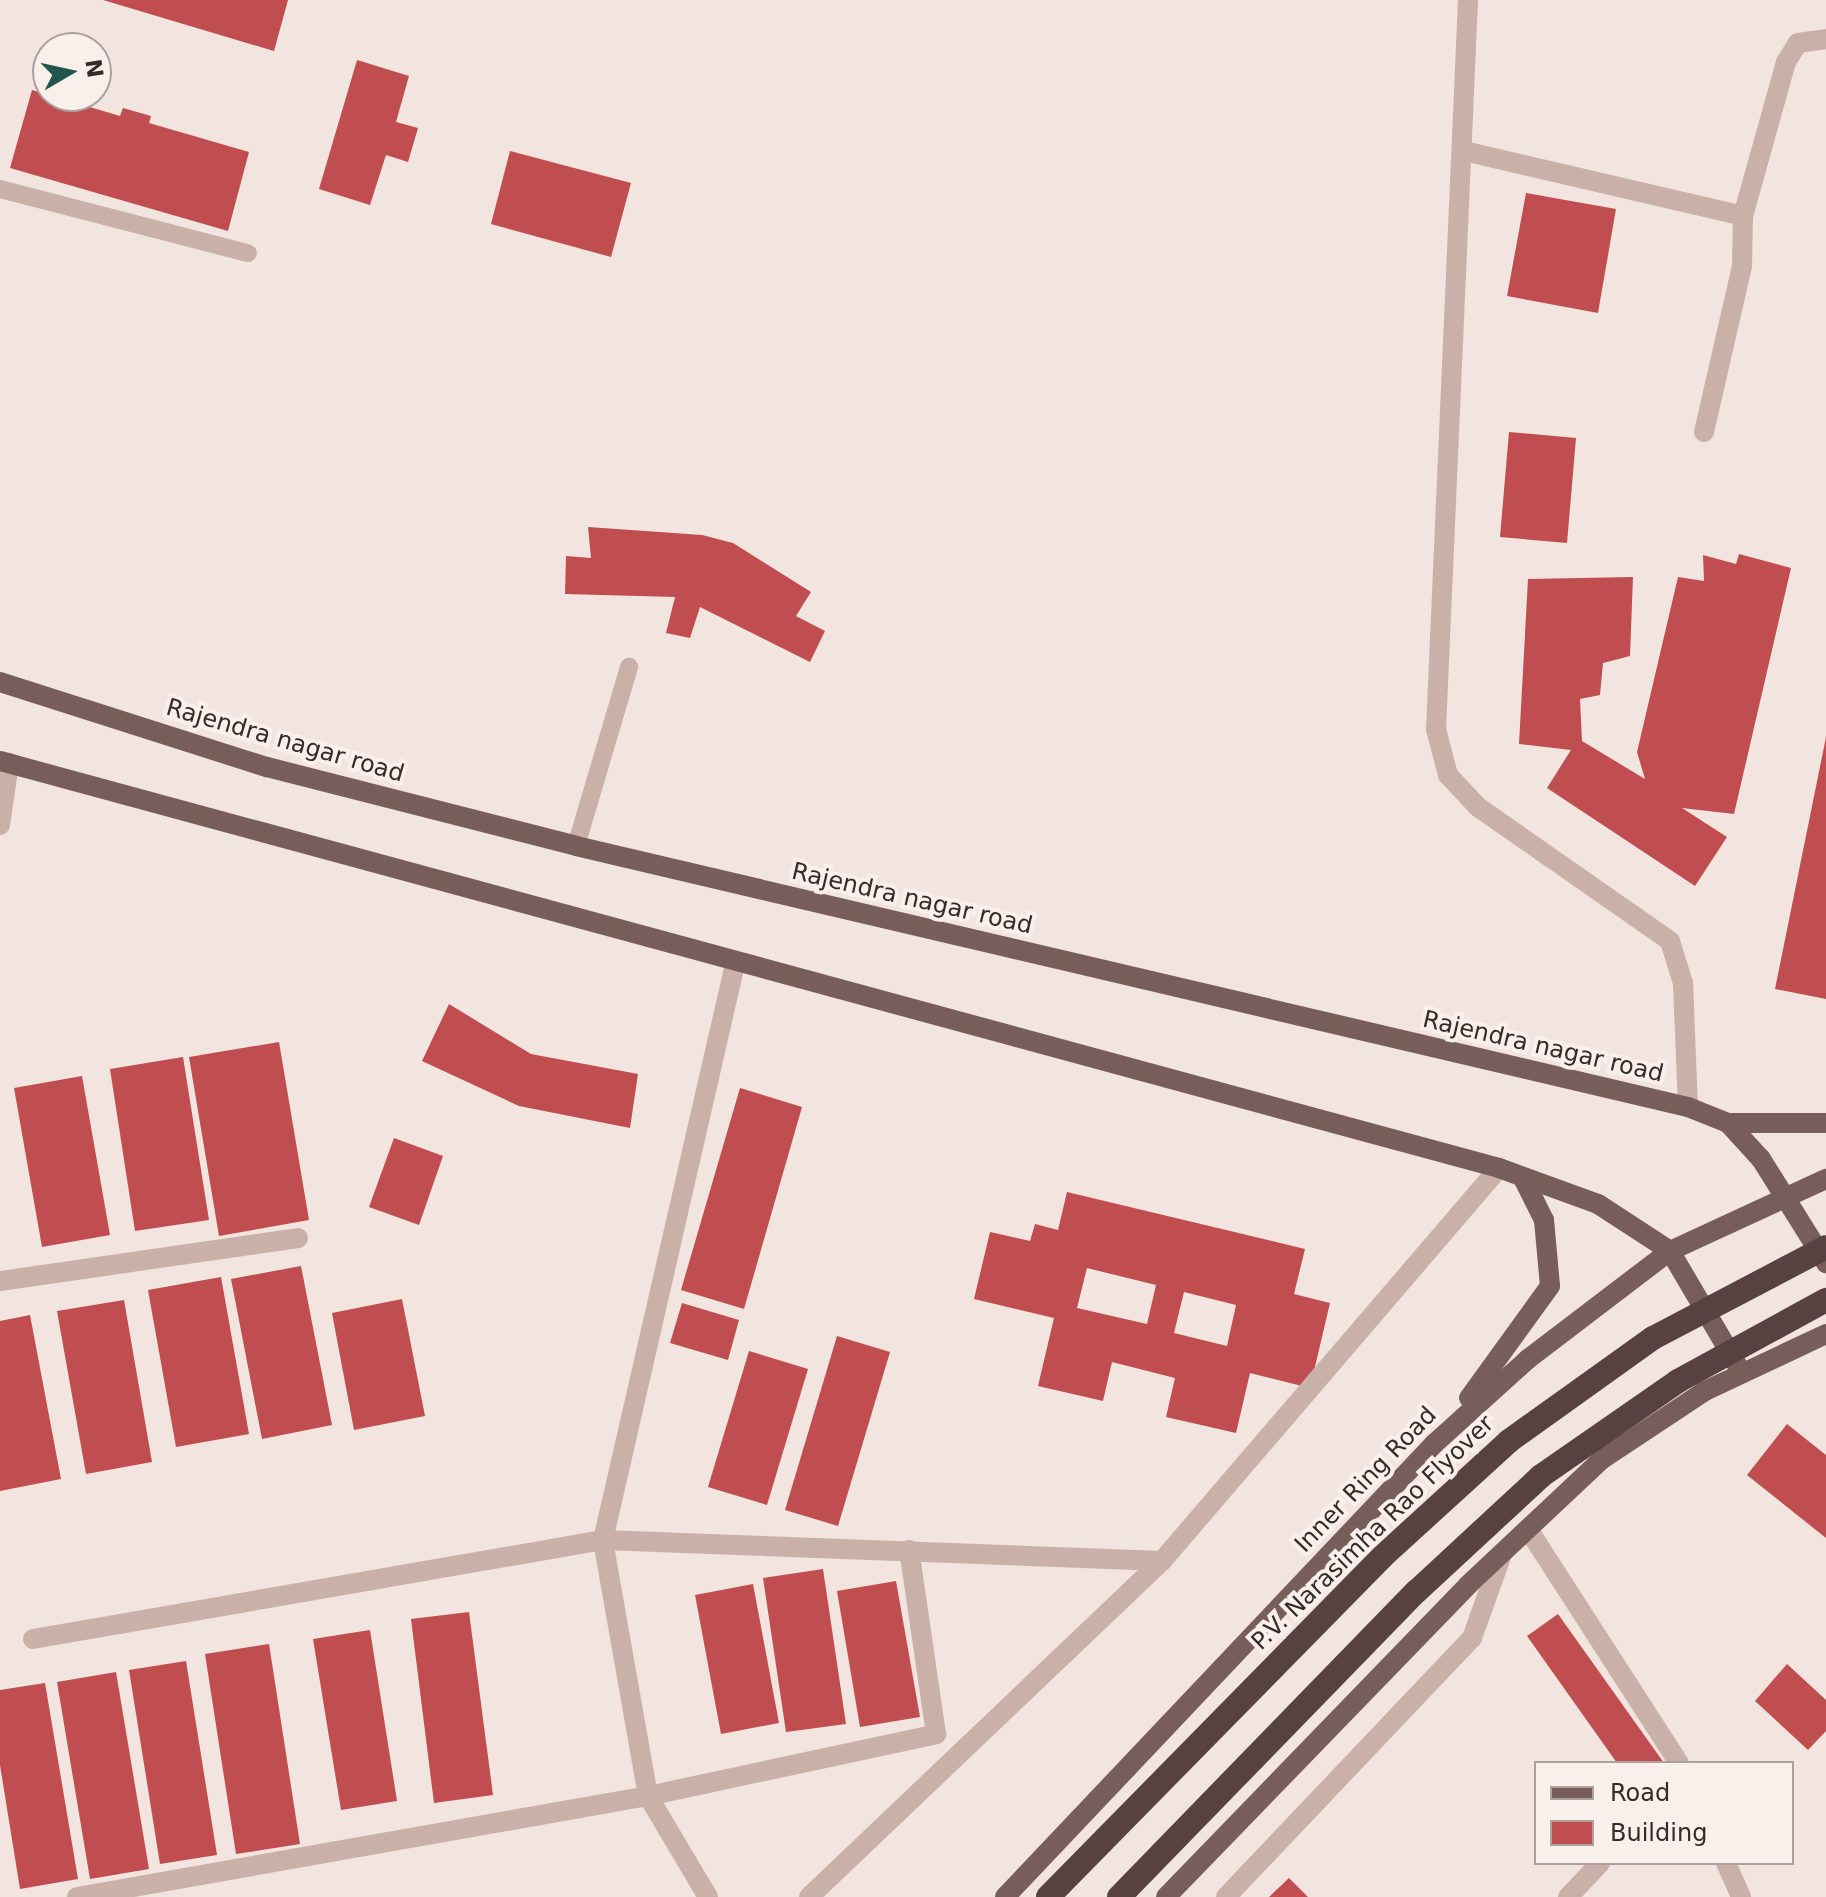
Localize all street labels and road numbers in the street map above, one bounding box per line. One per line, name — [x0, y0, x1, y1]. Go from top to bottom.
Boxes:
street label: Rajendra nagar road — [163, 693, 407, 789]
street label: Rajendra nagar road — [789, 857, 1035, 941]
street label: Rajendra nagar road — [1420, 1005, 1666, 1089]
street label: Inner Ring Road — [1289, 1401, 1443, 1559]
street label: P.V. Narasimha Rao Flyover — [1246, 1410, 1500, 1656]

